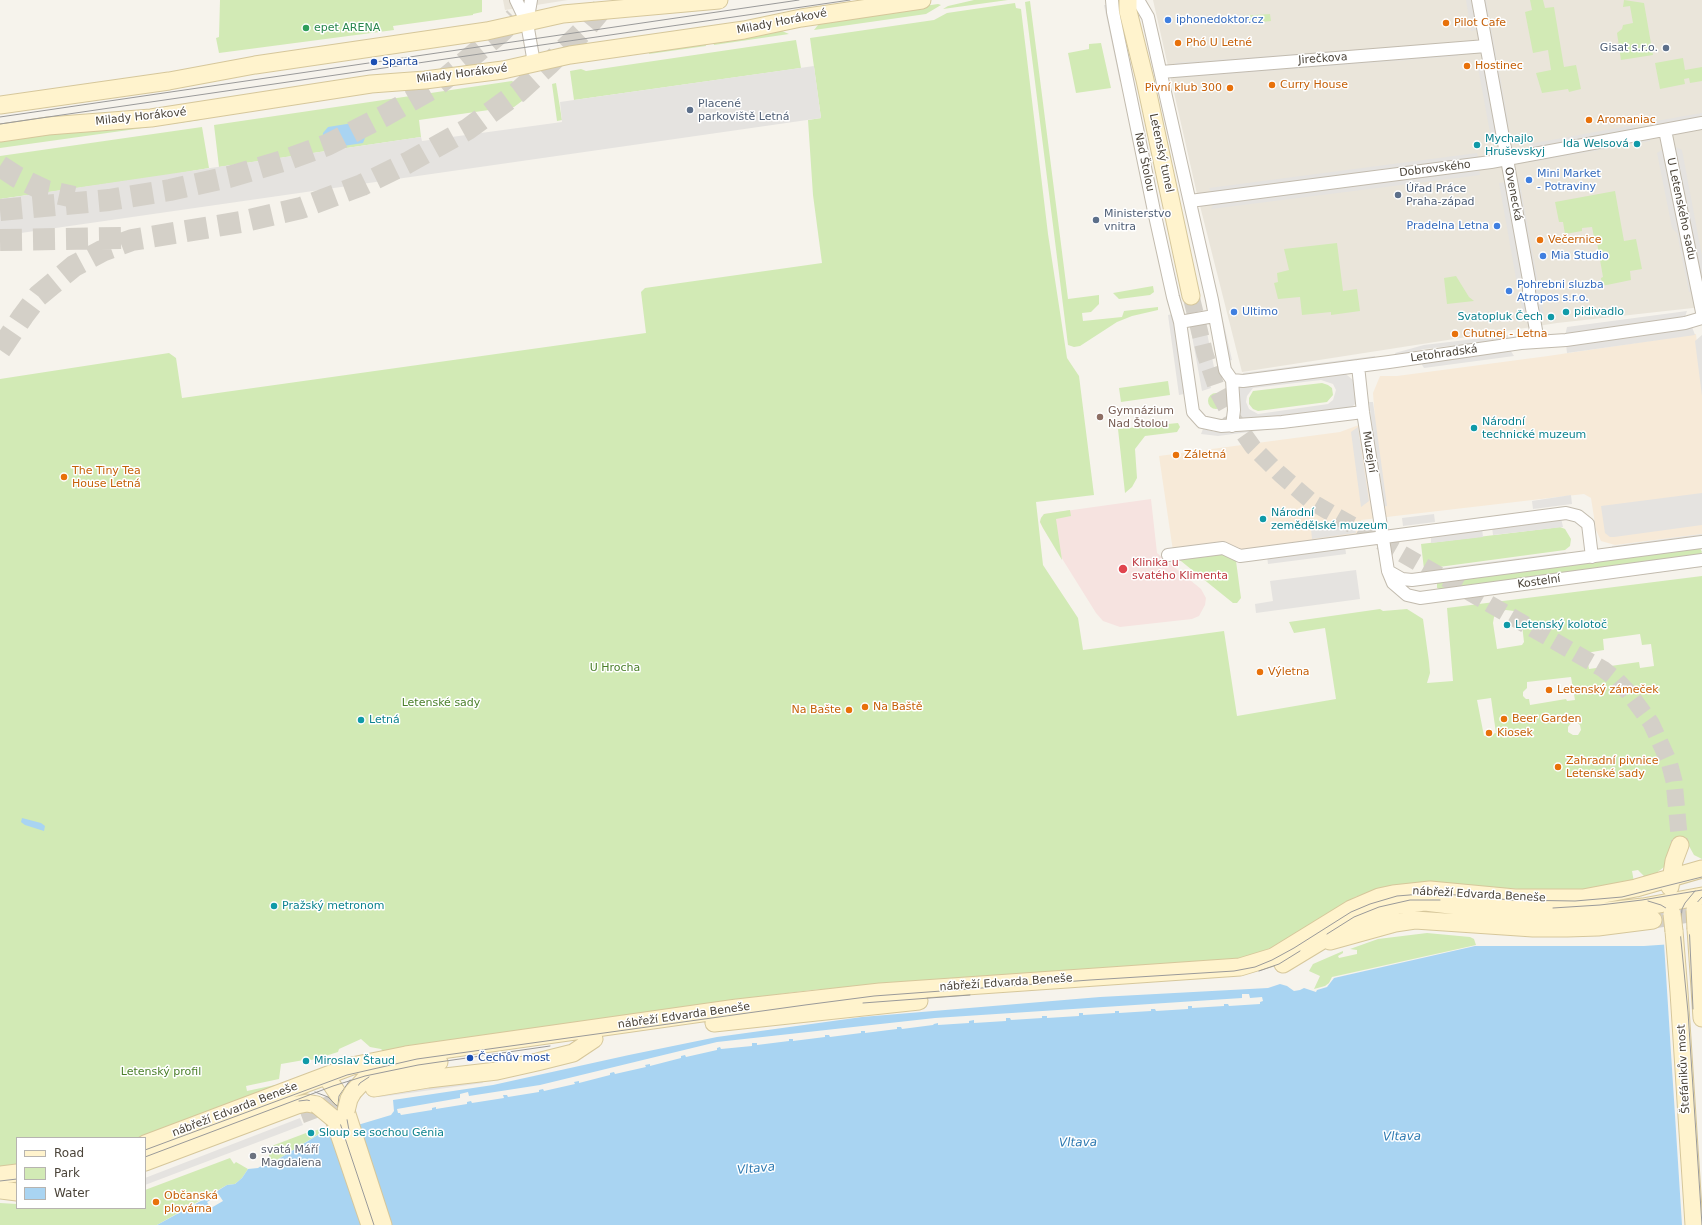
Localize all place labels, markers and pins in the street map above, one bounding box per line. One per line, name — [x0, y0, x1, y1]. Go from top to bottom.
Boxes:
place label: iphonedoktor.cz — [1176, 13, 1263, 27]
marker: iphonedoktor.cz — [1163, 15, 1173, 25]
place label: Pilot Cafe — [1454, 16, 1506, 30]
marker: Pilot Cafe — [1441, 18, 1451, 28]
place label: epet ARENA — [314, 21, 380, 35]
marker: epet ARENA — [301, 23, 311, 33]
place label: Phó U Letné — [1186, 36, 1252, 50]
marker: Phó U Letné — [1173, 38, 1183, 48]
place label: Gisat s.r.o. — [1600, 41, 1658, 55]
marker: Gisat s.r.o. — [1661, 43, 1671, 53]
place label: Sparta — [382, 55, 418, 69]
marker: Sparta — [369, 57, 379, 67]
place label: Hostinec — [1475, 59, 1523, 73]
marker: Hostinec — [1462, 61, 1472, 71]
place label: Curry House — [1280, 78, 1348, 92]
marker: Curry House — [1267, 80, 1277, 90]
place label: Pivní klub 300 — [1145, 81, 1222, 95]
marker: Pivní klub 300 — [1225, 83, 1235, 93]
place label: Placené parkoviště Letná — [698, 97, 790, 123]
marker: Placené parkoviště Letná — [685, 105, 695, 115]
place label: Aromaniac — [1597, 113, 1656, 127]
marker: Aromaniac — [1584, 115, 1594, 125]
place label: Mychajlo Hruševskyj — [1485, 132, 1545, 158]
place label: Ida Welsová — [1563, 137, 1629, 151]
marker: Ida Welsová — [1632, 139, 1642, 149]
marker: Mychajlo Hruševskyj — [1472, 140, 1482, 150]
place label: Mini Market - Potraviny — [1537, 167, 1601, 193]
marker: Mini Market - Potraviny — [1524, 175, 1534, 185]
place label: Úřad Práce Praha-západ — [1406, 182, 1475, 208]
marker: Úřad Práce Praha-západ — [1393, 190, 1403, 200]
place label: Ministerstvo vnitra — [1104, 207, 1171, 233]
marker: Ministerstvo vnitra — [1091, 215, 1101, 225]
place label: Pradelna Letna — [1407, 219, 1489, 233]
marker: Pradelna Letna — [1492, 221, 1502, 231]
place label: Večernice — [1548, 233, 1601, 247]
marker: Večernice — [1535, 235, 1545, 245]
place label: Mia Studio — [1551, 249, 1609, 263]
marker: Mia Studio — [1538, 251, 1548, 261]
place label: Pohrebni sluzba Atropos s.r.o. — [1517, 278, 1604, 304]
marker: Pohrebni sluzba Atropos s.r.o. — [1504, 286, 1514, 296]
place label: Ultimo — [1242, 305, 1278, 319]
place label: pidivadlo — [1574, 305, 1624, 319]
marker: Ultimo — [1229, 307, 1239, 317]
marker: pidivadlo — [1561, 307, 1571, 317]
place label: Svatopluk Čech — [1457, 310, 1543, 324]
marker: Svatopluk Čech — [1546, 312, 1556, 322]
place label: Chutnej - Letna — [1463, 327, 1547, 341]
marker: Chutnej - Letna — [1450, 329, 1460, 339]
place label: Gymnázium Nad Štolou — [1108, 404, 1174, 430]
marker: Gymnázium Nad Štolou — [1095, 412, 1105, 422]
place label: Národní technické muzeum — [1482, 415, 1586, 441]
marker: Národní technické muzeum — [1469, 423, 1479, 433]
place label: Záletná — [1184, 448, 1226, 462]
marker: Záletná — [1171, 450, 1181, 460]
place label: The Tiny Tea House Letná — [72, 464, 141, 490]
marker: The Tiny Tea House Letná — [59, 472, 69, 482]
place label: Národní zemědělské muzeum — [1271, 506, 1388, 532]
marker: Národní zemědělské muzeum — [1258, 514, 1268, 524]
place label: Klinika u svatého Klimenta — [1132, 556, 1228, 582]
marker: Klinika u svatého Klimenta — [1117, 563, 1129, 575]
place label: Letenský kolotoč — [1515, 618, 1607, 632]
marker: Letenský kolotoč — [1502, 620, 1512, 630]
place label: Výletna — [1268, 665, 1310, 679]
marker: Výletna — [1255, 667, 1265, 677]
place label: Letenský zámeček — [1557, 683, 1659, 697]
marker: Letenský zámeček — [1544, 685, 1554, 695]
place label: Na Baště — [873, 700, 923, 714]
marker: Na Baště — [860, 702, 870, 712]
place label: Na Bašte — [791, 703, 841, 717]
marker: Na Bašte — [844, 705, 854, 715]
place label: Beer Garden — [1512, 712, 1581, 726]
place label: Letná — [369, 713, 400, 727]
marker: Beer Garden — [1499, 714, 1509, 724]
marker: Letná — [356, 715, 366, 725]
place label: Kiosek — [1497, 726, 1533, 740]
marker: Kiosek — [1484, 728, 1494, 738]
place label: Zahradní pivnice Letenské sady — [1566, 754, 1658, 780]
marker: Zahradní pivnice Letenské sady — [1553, 762, 1563, 772]
place label: Pražský metronom — [282, 899, 384, 913]
marker: Pražský metronom — [269, 901, 279, 911]
place label: Čechův most — [478, 1051, 550, 1065]
marker: Čechův most — [465, 1053, 475, 1063]
place label: Miroslav Štaud — [314, 1054, 395, 1068]
marker: Miroslav Štaud — [301, 1056, 311, 1066]
place label: Sloup se sochou Génia — [319, 1126, 444, 1140]
marker: Sloup se sochou Génia — [306, 1128, 316, 1138]
place label: svatá Máří Magdalena — [261, 1143, 321, 1169]
marker: svatá Máří Magdalena — [248, 1151, 258, 1161]
place label: Občanská plovárna — [164, 1189, 218, 1215]
marker: Občanská plovárna — [151, 1197, 161, 1207]

